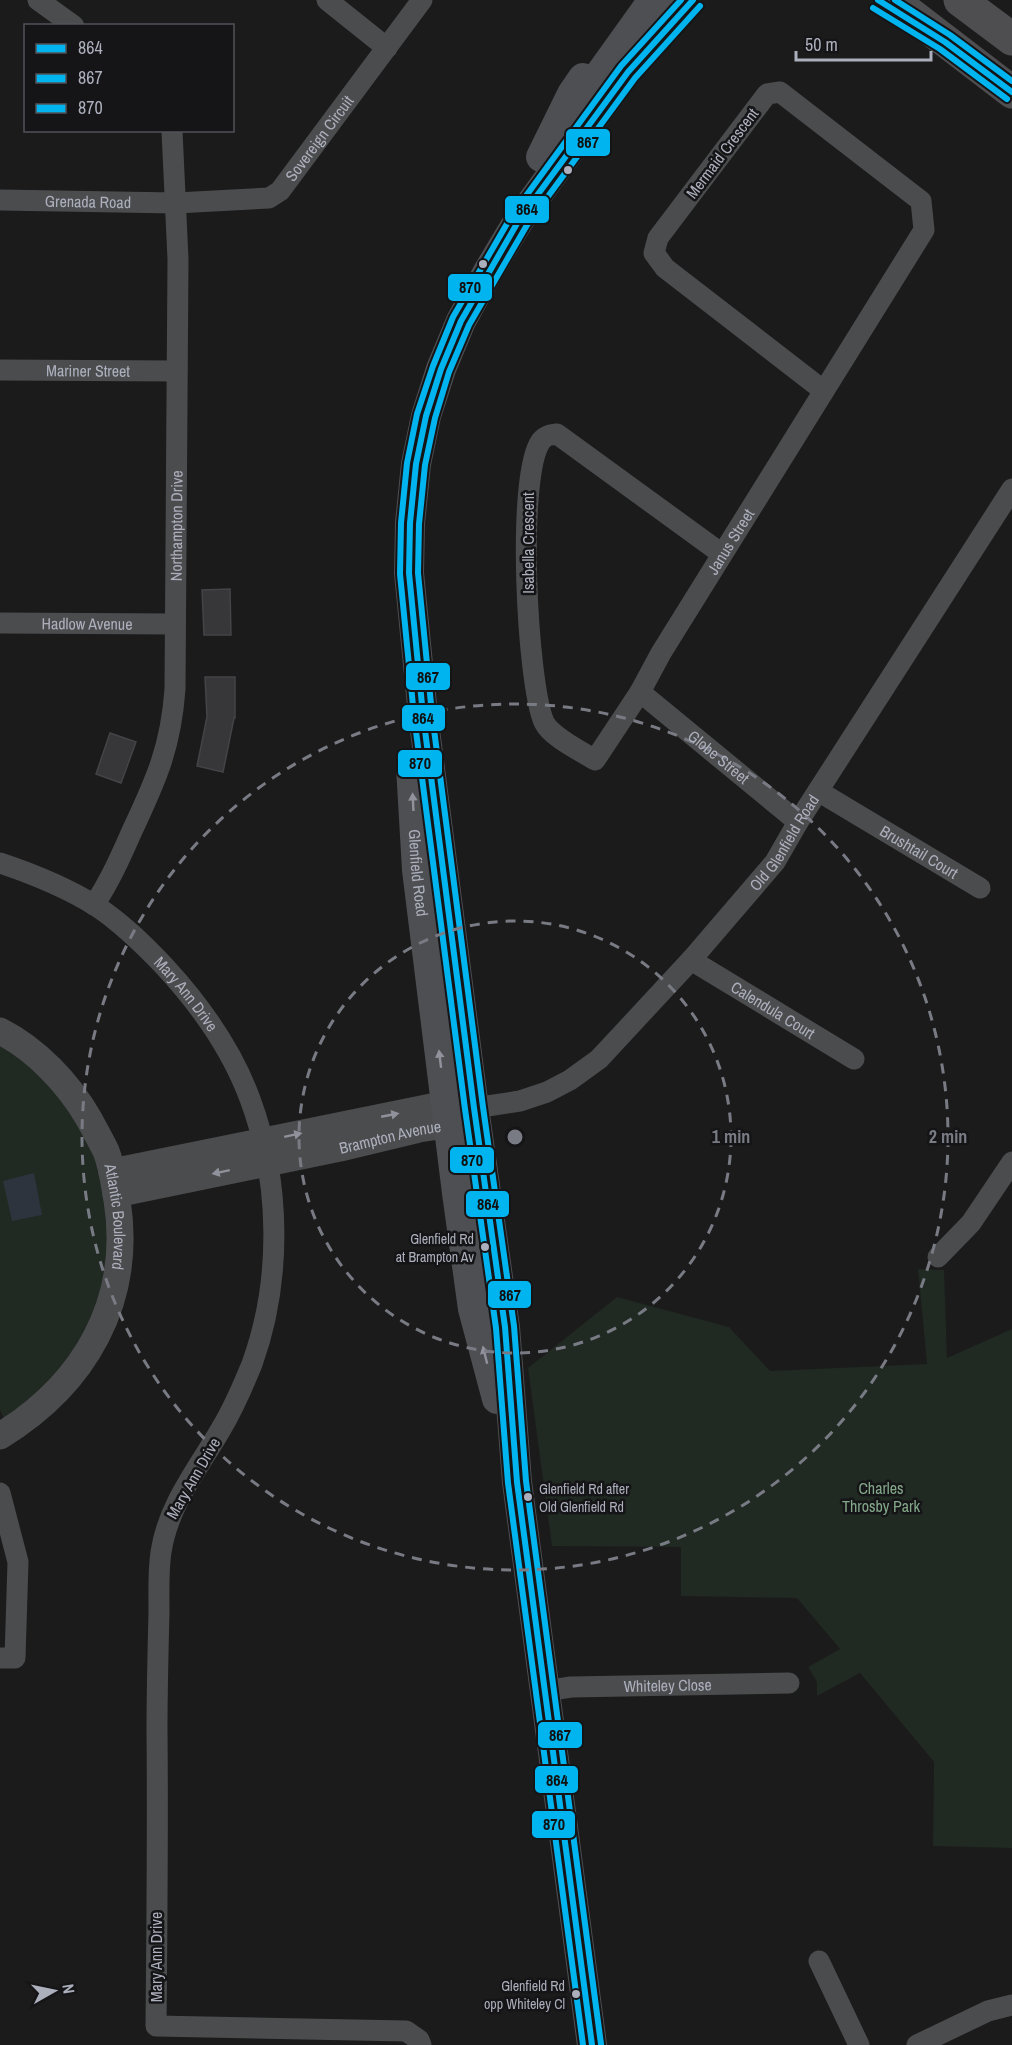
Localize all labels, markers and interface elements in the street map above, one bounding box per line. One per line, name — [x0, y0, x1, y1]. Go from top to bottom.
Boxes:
legend — [24, 24, 234, 132]
scale bar — [796, 24, 931, 62]
text: 50 m — [805, 32, 838, 57]
text: 864 — [78, 35, 103, 60]
text: 867 — [78, 65, 103, 90]
street label: Sovereign Circuit — [280, 90, 359, 186]
text: 870 — [78, 95, 103, 120]
street label: Mermaid Crescent — [681, 103, 763, 203]
line badge: 867 — [565, 128, 611, 157]
text: 867 — [577, 131, 599, 153]
unlabelled marker — [562, 164, 574, 176]
street label: Grenada Road — [45, 190, 131, 213]
line badge: 864 — [504, 195, 550, 224]
text: 864 — [516, 198, 539, 220]
unlabelled marker — [477, 258, 489, 270]
line badge: 870 — [447, 273, 493, 302]
text: 870 — [459, 276, 481, 298]
street label: Mariner Street — [46, 359, 130, 382]
street label: Northampton Drive — [165, 470, 188, 581]
street label: Isabella Crescent — [517, 492, 539, 594]
street label: Janus Street — [702, 504, 759, 579]
street label: Hadlow Avenue — [41, 612, 133, 635]
line badge: 867 — [405, 662, 451, 691]
text: 867 — [417, 666, 439, 688]
line badge: 864 — [401, 704, 446, 732]
text: 864 — [412, 707, 435, 729]
street label: Globe Street — [683, 725, 754, 789]
line badge: 870 — [397, 749, 443, 778]
text: 870 — [409, 752, 431, 774]
street label: Old Glenfield Road — [744, 790, 824, 896]
one-way arrow — [408, 793, 417, 812]
street label: Brushtail Court — [876, 820, 963, 884]
street label: Glenfield Road — [404, 828, 434, 918]
street label: Mary Ann Drive — [150, 952, 223, 1036]
street label: Calendula Court — [727, 976, 820, 1044]
one-way arrow — [436, 1049, 445, 1068]
one-way arrow — [381, 1110, 400, 1119]
street label: Brampton Avenue — [337, 1115, 443, 1159]
text: 1 min — [712, 1124, 750, 1149]
text: 2 min — [929, 1124, 967, 1149]
centre of rings — [505, 1127, 525, 1147]
one-way arrow — [283, 1130, 302, 1139]
line badge: 870 — [449, 1146, 495, 1174]
text: 870 — [461, 1149, 483, 1171]
street label: Atlantic Boulevard — [99, 1161, 131, 1271]
one-way arrow — [211, 1168, 230, 1177]
line badge: 864 — [465, 1190, 510, 1218]
text: 864 — [477, 1193, 500, 1215]
place label: Glenfield Rd at Brampton Av — [396, 1230, 474, 1266]
marker: Glenfield Rd at Brampton Av — [479, 1241, 491, 1253]
line badge: 867 — [487, 1280, 532, 1309]
text: 867 — [499, 1284, 521, 1306]
one-way arrow — [479, 1346, 489, 1364]
street label: Mary Ann Drive — [161, 1433, 225, 1523]
park label: Charles Throsby Park — [842, 1477, 920, 1517]
place label: Glenfield Rd after Old Glenfield Rd — [539, 1480, 629, 1516]
marker: Glenfield Rd after Old Glenfield Rd — [522, 1491, 534, 1503]
street label: Whiteley Close — [623, 1673, 712, 1697]
line badge: 867 — [537, 1721, 583, 1749]
text: 867 — [549, 1724, 571, 1746]
line badge: 864 — [534, 1765, 579, 1794]
text: 864 — [546, 1769, 569, 1791]
line badge: 870 — [531, 1810, 576, 1839]
text: 870 — [543, 1813, 565, 1835]
street label: Mary Ann Drive — [145, 1912, 167, 2002]
north arrow — [24, 1961, 84, 2021]
place label: Glenfield Rd opp Whiteley Cl — [484, 1977, 565, 2013]
text: N — [57, 1982, 80, 1995]
marker: Glenfield Rd opp Whiteley Cl — [570, 1988, 582, 2000]

